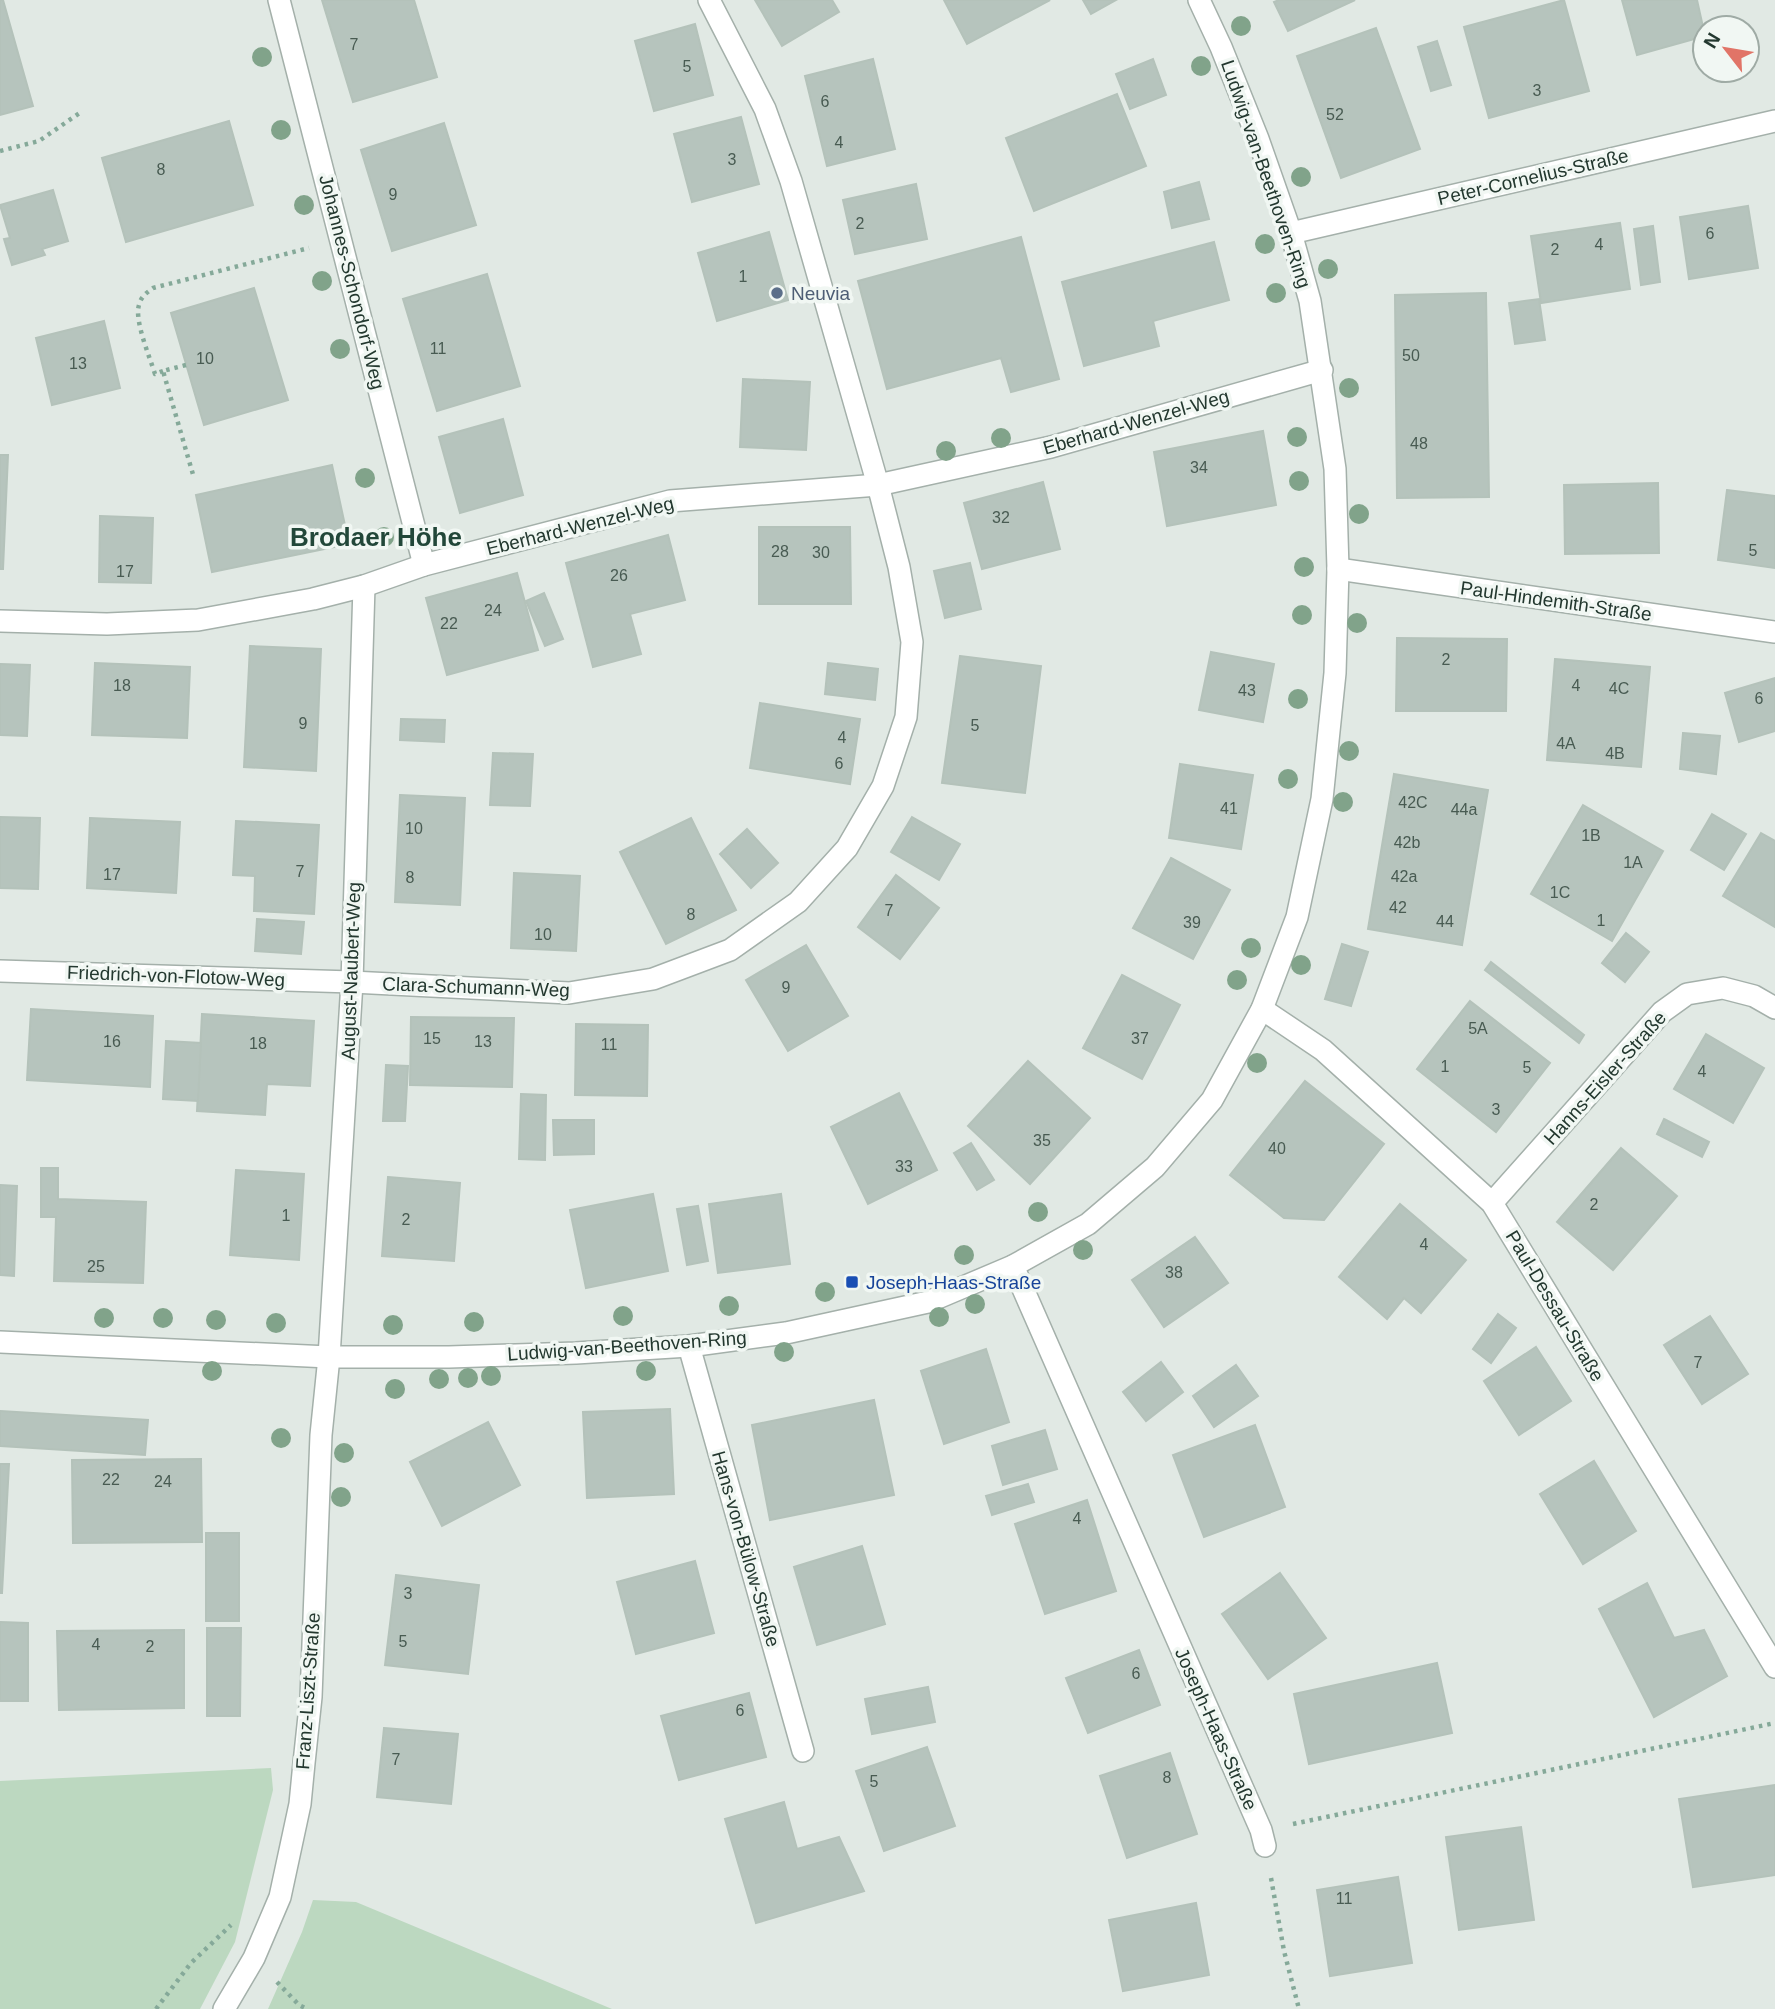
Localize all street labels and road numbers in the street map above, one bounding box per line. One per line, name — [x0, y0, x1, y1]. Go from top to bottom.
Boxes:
street label: Ludwig-van-Beethoven-Ring — [1217, 57, 1315, 291]
street label: Peter-Cornelius-Straße — [1435, 145, 1631, 209]
street label: Johannes-Schondorf-Weg — [315, 173, 389, 391]
street label: Eberhard-Wenzel-Weg — [1041, 385, 1231, 459]
street label: Eberhard-Wenzel-Weg — [484, 493, 676, 559]
street label: Paul-Hindemith-Straße — [1459, 577, 1653, 625]
street label: August-Naubert-Weg — [337, 882, 365, 1060]
street label: Friedrich-von-Flotow-Weg — [67, 962, 285, 990]
street label: Clara-Schumann-Weg — [382, 973, 570, 1001]
street label: Hanns-Eisler-Straße — [1540, 1007, 1670, 1149]
street label: Paul-Dessau-Straße — [1502, 1227, 1608, 1385]
street label: Ludwig-van-Beethoven-Ring — [507, 1327, 747, 1365]
street label: Hans-von-Bülow-Straße — [708, 1449, 784, 1649]
street label: Franz-Liszt-Straße — [292, 1612, 324, 1770]
street label: Joseph-Haas-Straße — [1171, 1645, 1261, 1813]

